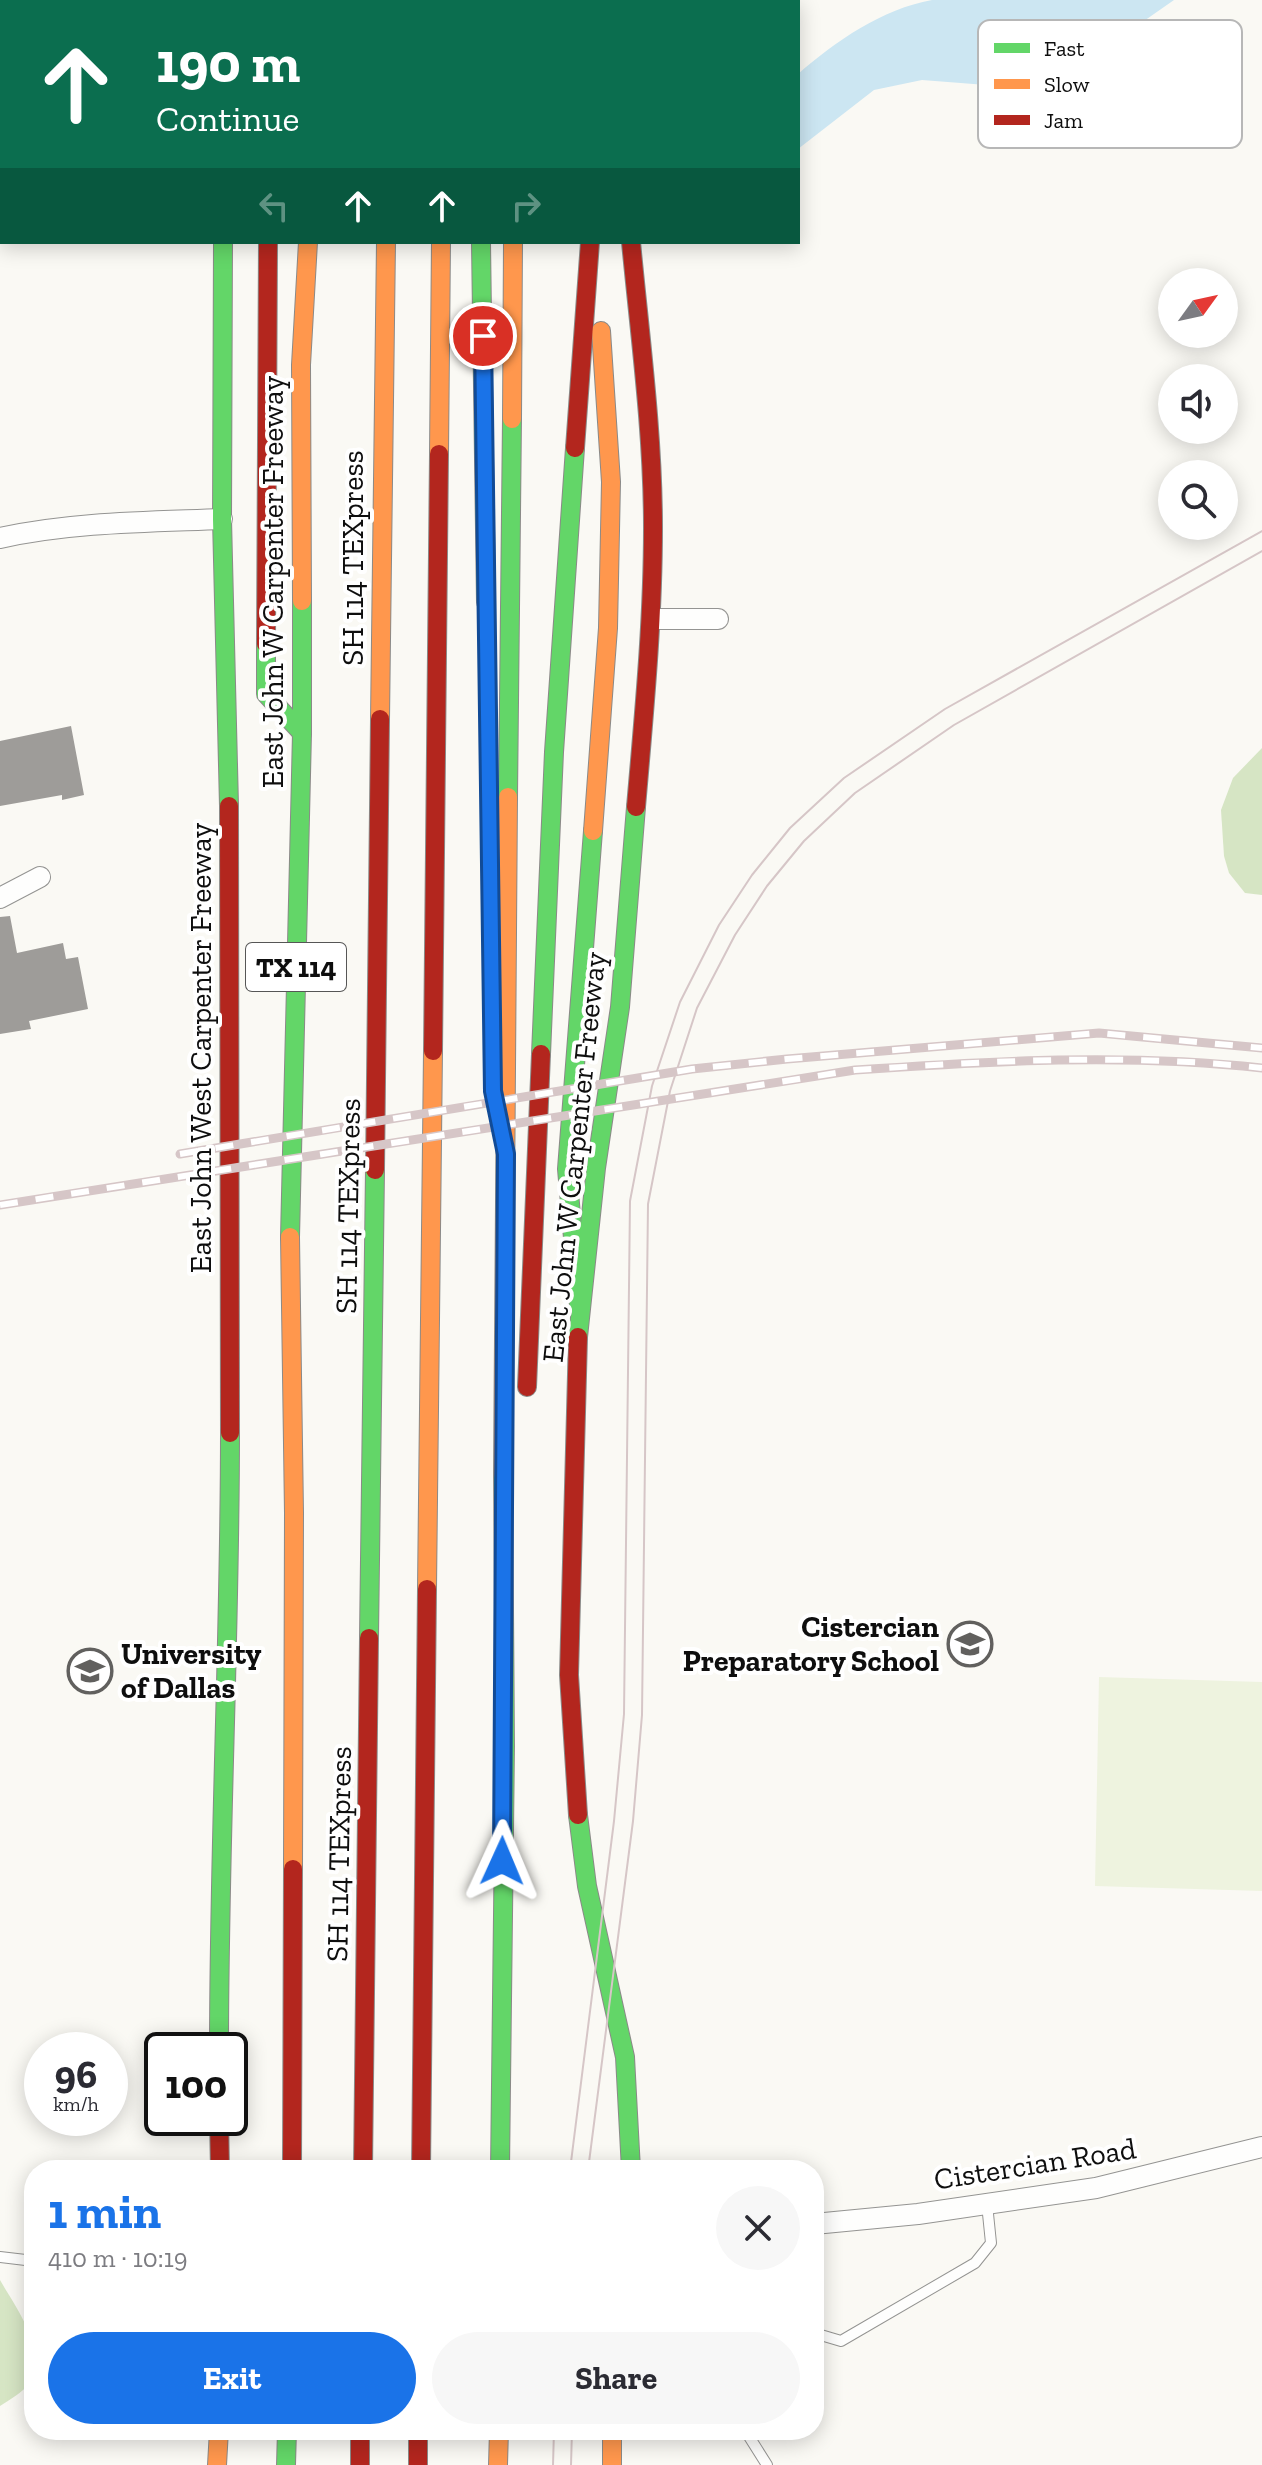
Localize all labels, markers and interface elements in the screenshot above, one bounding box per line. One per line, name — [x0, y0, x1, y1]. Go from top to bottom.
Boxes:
legend — [978, 20, 1242, 148]
text: 190 m — [156, 29, 300, 96]
icon: ahead — [24, 32, 128, 136]
text: Fast — [1044, 35, 1085, 62]
text: Slow — [1044, 71, 1090, 98]
text: Continue — [156, 97, 300, 140]
text: Jam — [1044, 107, 1083, 134]
icon: left — [252, 184, 296, 228]
icon: ahead — [336, 184, 380, 228]
icon: ahead — [420, 184, 464, 228]
icon: right — [504, 184, 548, 228]
north arrow — [1158, 268, 1238, 348]
map controls — [1158, 268, 1238, 540]
pin — [449, 302, 517, 370]
icon: arrive — [461, 314, 505, 358]
button: sound — [1158, 364, 1238, 444]
street label: East John W Carpenter Freeway — [255, 375, 291, 788]
street label: SH 114 TEXpress — [335, 450, 371, 666]
button: search — [1158, 460, 1238, 540]
street label: East John West Carpenter Freeway — [183, 822, 219, 1273]
road number: TX 114 — [246, 943, 346, 991]
street label: East John W Carpenter Freeway — [535, 949, 614, 1364]
street label: SH 114 TEXpress — [328, 1098, 368, 1314]
place label: Cistercian Preparatory School — [683, 1609, 939, 1679]
school or university icon: Cistercian Preparatory School — [946, 1620, 994, 1668]
place label: University of Dallas — [121, 1636, 262, 1706]
school or university icon: University of Dallas — [66, 1647, 114, 1695]
street label: SH 114 TEXpress — [319, 1746, 359, 1962]
position arrow — [460, 1819, 544, 1903]
speed limit sign: 100 — [144, 2032, 248, 2136]
text: 96 — [55, 2050, 97, 2098]
text: km/h — [53, 2092, 99, 2116]
street label: Cistercian Road — [931, 2130, 1139, 2198]
text: 1 min — [48, 2183, 161, 2240]
button: close — [716, 2186, 800, 2270]
text: 410 m · 10:19 — [48, 2242, 187, 2274]
button: Exit — [48, 2332, 416, 2424]
button: Share — [432, 2332, 800, 2424]

